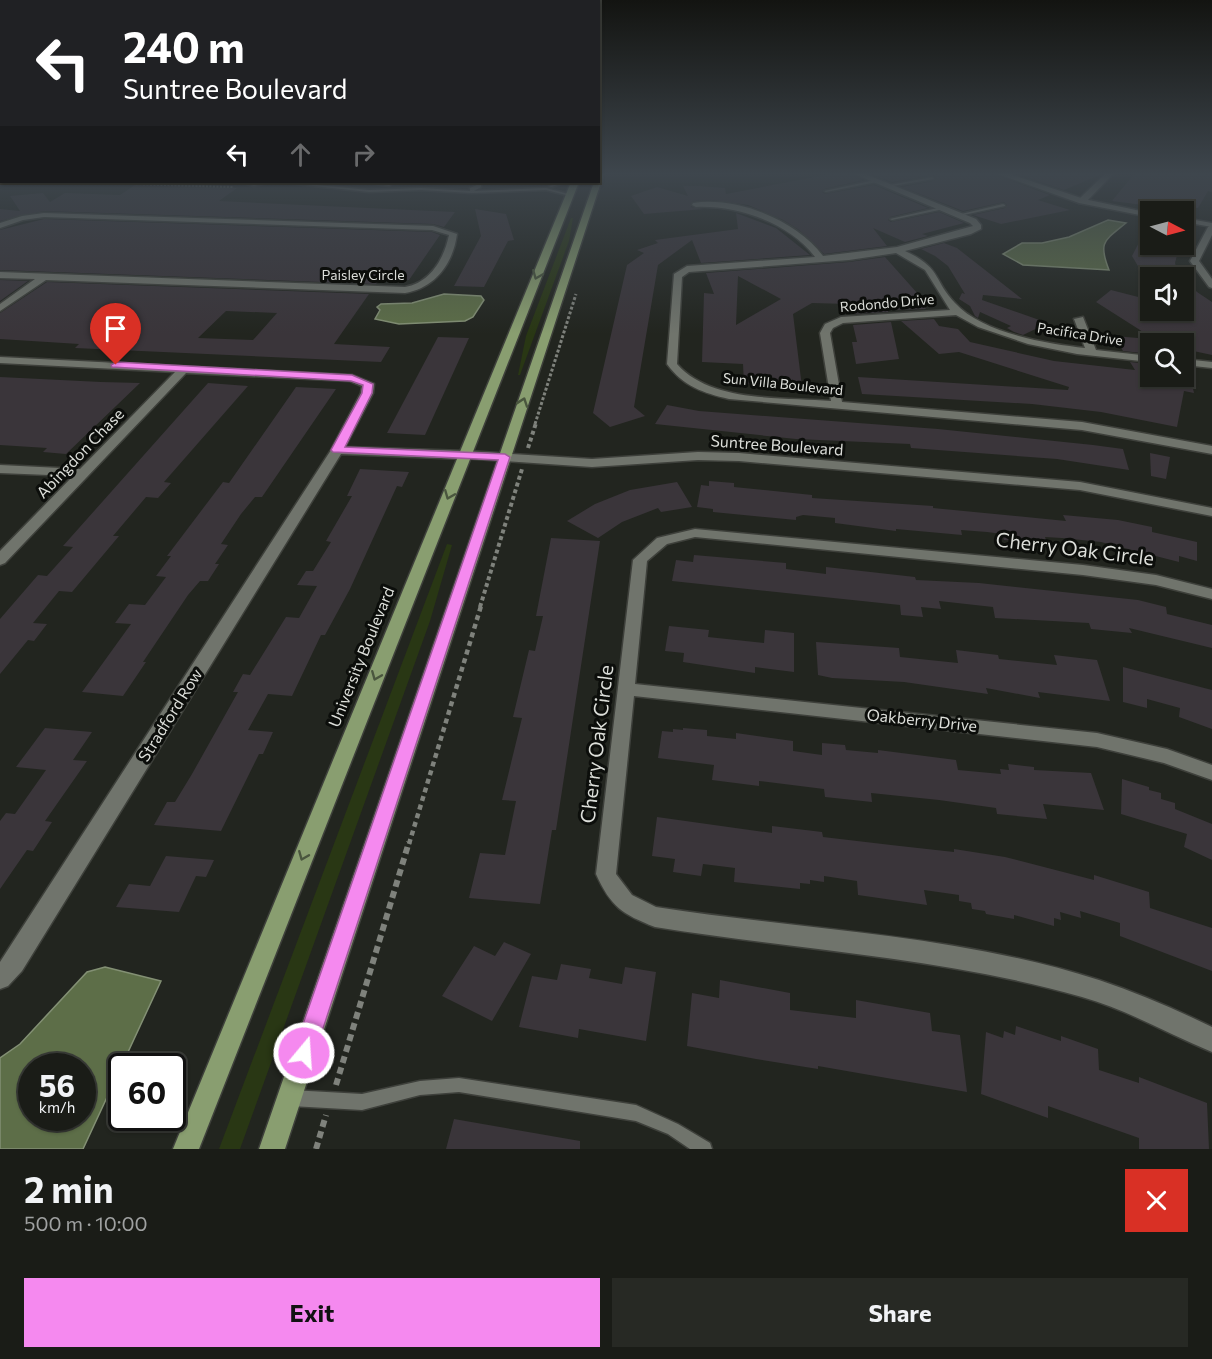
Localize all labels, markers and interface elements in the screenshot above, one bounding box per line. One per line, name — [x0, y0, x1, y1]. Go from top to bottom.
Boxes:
text: 240 m — [123, 20, 245, 72]
icon: left — [24, 24, 102, 102]
text: Suntree Boulevard — [123, 72, 347, 105]
icon: left — [221, 138, 254, 171]
icon: ahead — [284, 138, 317, 171]
icon: right — [347, 138, 380, 171]
north arrow — [1140, 201, 1194, 255]
map controls — [1140, 201, 1194, 387]
street label: Paisley Circle — [321, 266, 405, 283]
button: sound — [1140, 267, 1194, 321]
one-way arrow — [532, 268, 544, 279]
street label: Rodondo Drive — [839, 290, 935, 315]
pin — [90, 303, 141, 365]
icon: arrive — [99, 312, 132, 345]
street label: Pacifica Drive — [1036, 318, 1124, 349]
button: search — [1140, 333, 1194, 387]
street label: Sun Villa Boulevard — [722, 369, 844, 398]
one-way arrow — [516, 397, 529, 408]
street label: Abingdon Chase — [32, 404, 127, 502]
street label: Suntree Boulevard — [710, 430, 844, 459]
one-way arrow — [444, 488, 456, 499]
street label: Cherry Oak Circle — [995, 526, 1156, 570]
street label: University Boulevard — [324, 584, 397, 730]
street label: Cherry Oak Circle — [574, 663, 618, 824]
street label: Stradford Row — [133, 665, 206, 765]
one-way arrow — [371, 669, 383, 680]
street label: Oakberry Drive — [866, 704, 978, 735]
one-way arrow — [298, 851, 311, 861]
position arrow — [272, 1021, 336, 1085]
speed limit sign: 60 — [108, 1053, 186, 1131]
text: 56 — [39, 1066, 75, 1103]
text: km/h — [39, 1098, 75, 1116]
text: 2 min — [24, 1166, 114, 1210]
button: close — [1125, 1169, 1188, 1232]
text: 500 m · 10:00 — [24, 1211, 148, 1235]
button: Exit — [24, 1278, 600, 1347]
button: Share — [612, 1278, 1188, 1347]

